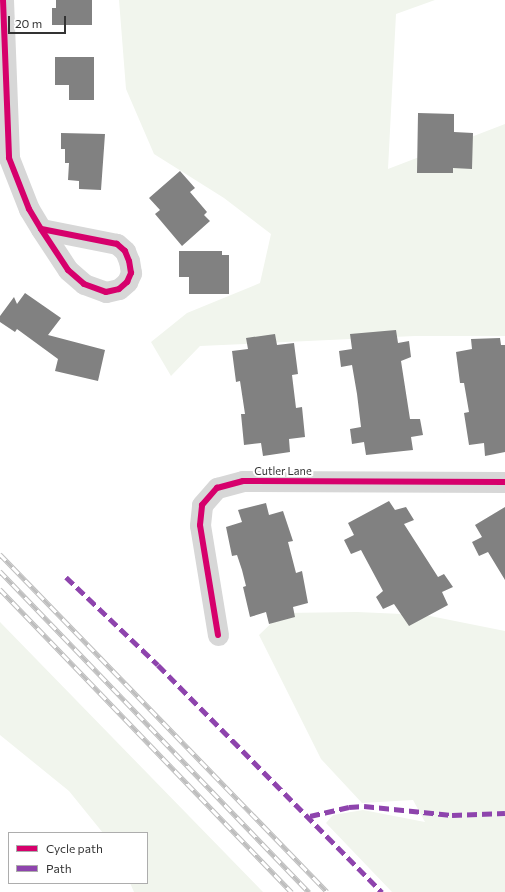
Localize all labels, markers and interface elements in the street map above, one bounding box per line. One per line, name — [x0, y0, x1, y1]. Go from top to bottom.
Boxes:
scale bar — [10, 8, 68, 34]
text: 20 m — [15, 16, 42, 30]
street label: Cutler Lane — [254, 464, 312, 478]
legend — [8, 832, 148, 884]
text: Cycle path — [46, 841, 103, 855]
text: Path — [46, 861, 72, 875]

